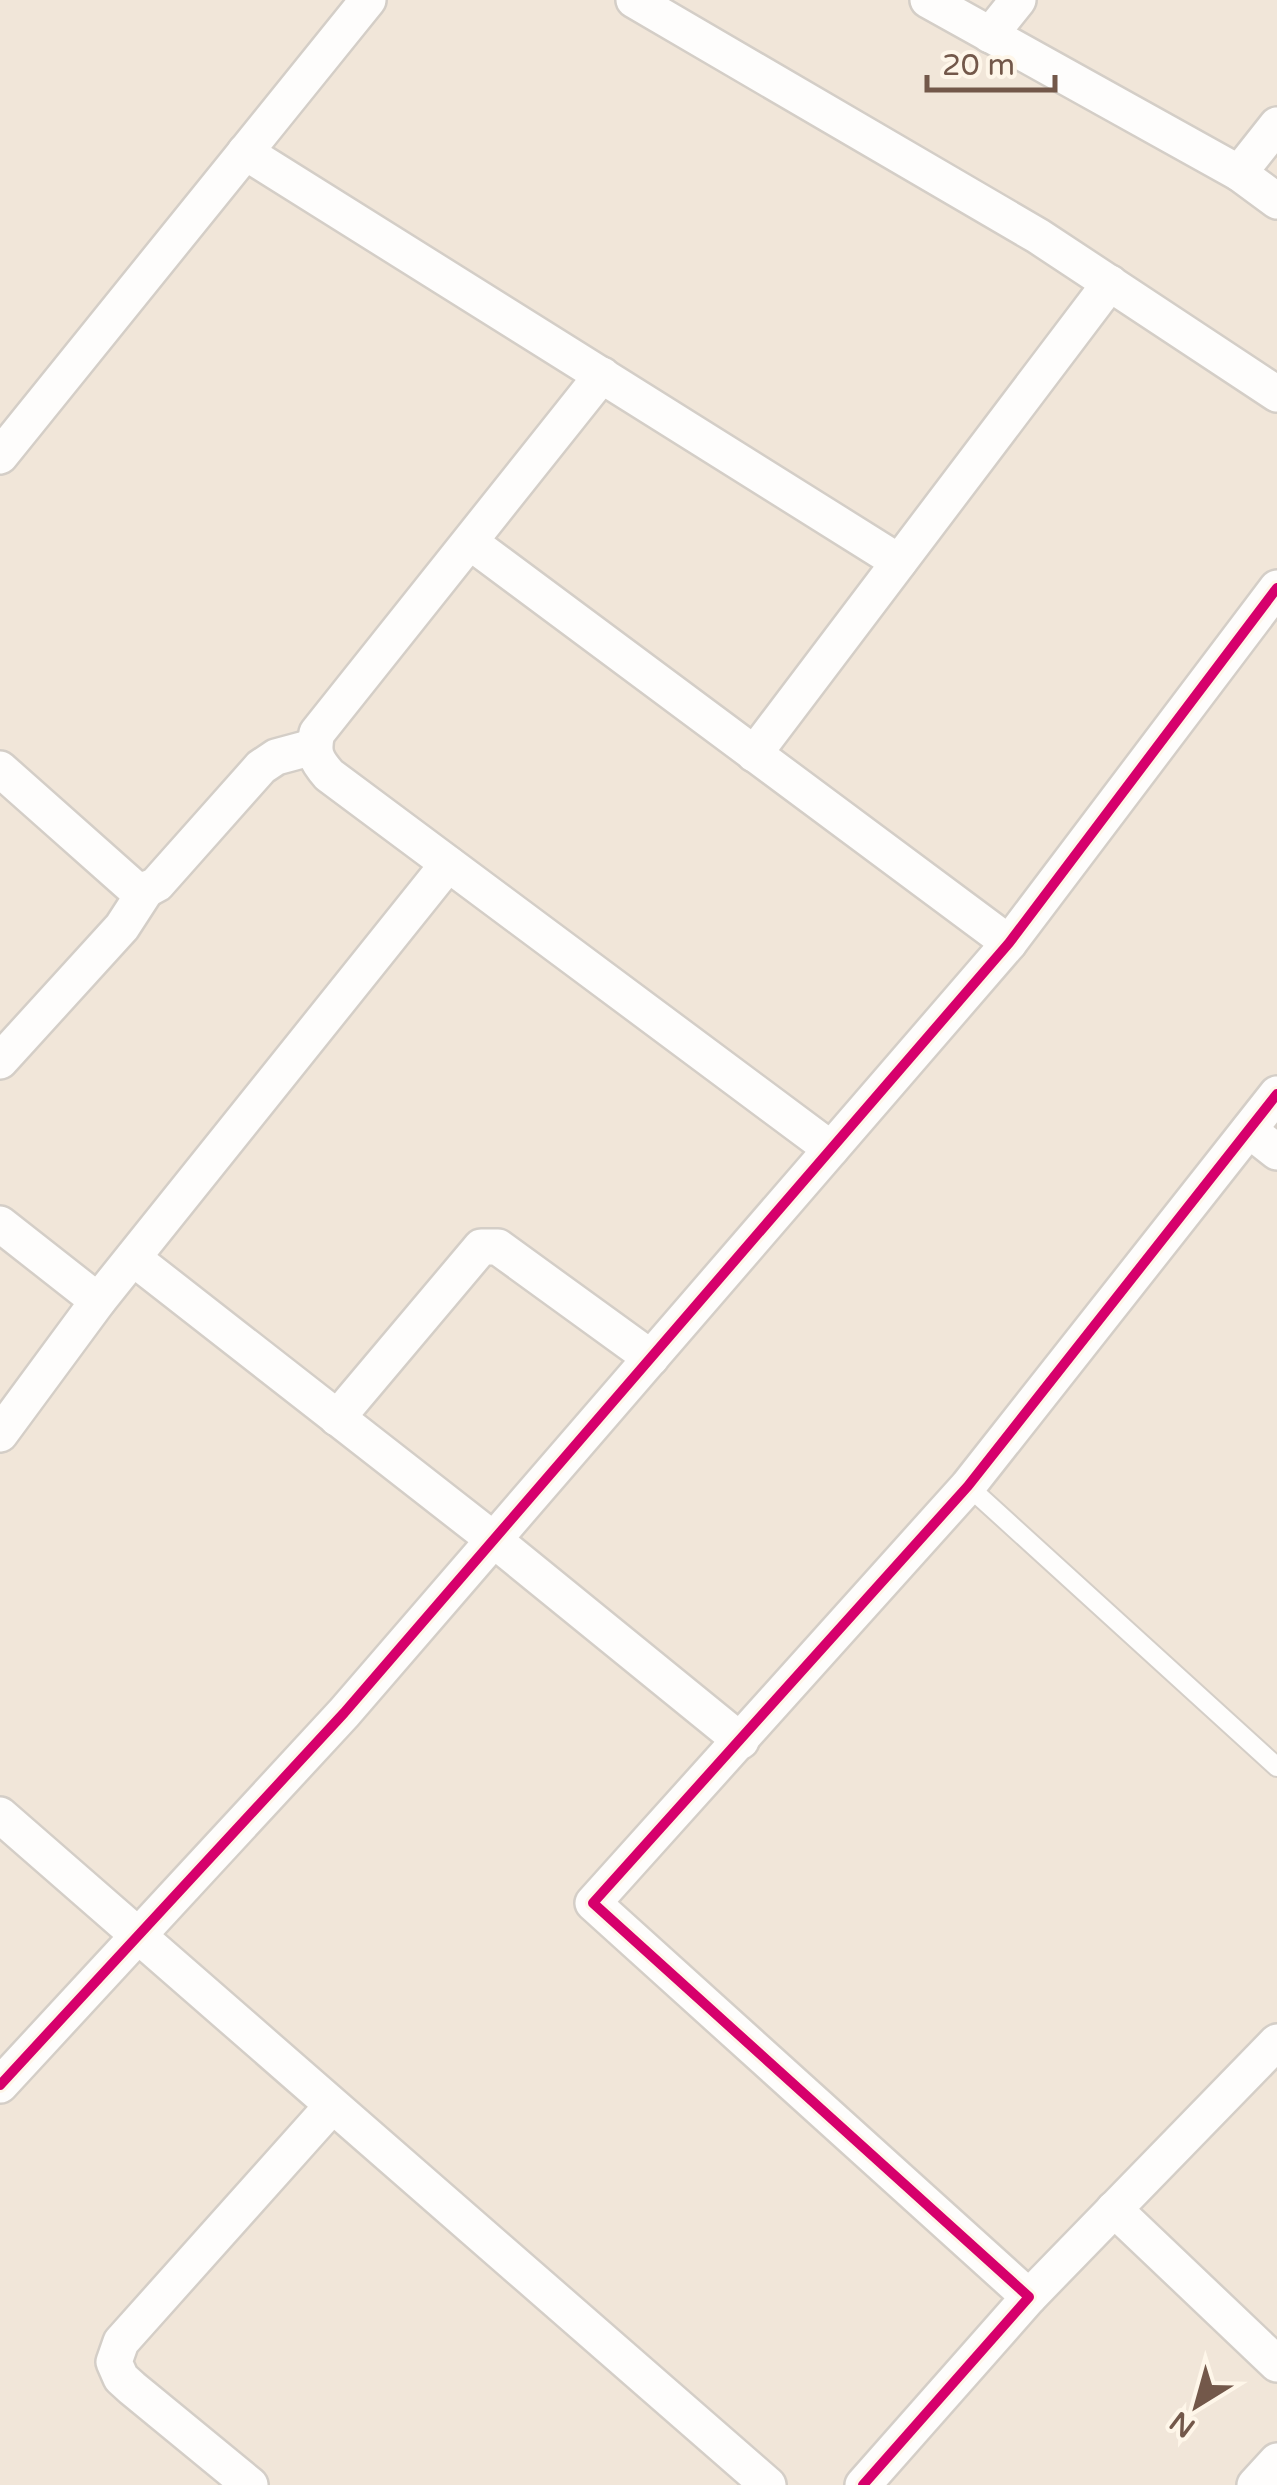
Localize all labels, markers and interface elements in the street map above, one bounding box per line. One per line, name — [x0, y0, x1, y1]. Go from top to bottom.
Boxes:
scale bar — [927, 30, 1054, 92]
text: 20 m — [942, 47, 1015, 84]
north arrow — [1147, 2355, 1247, 2455]
text: N — [1163, 2404, 1202, 2445]

